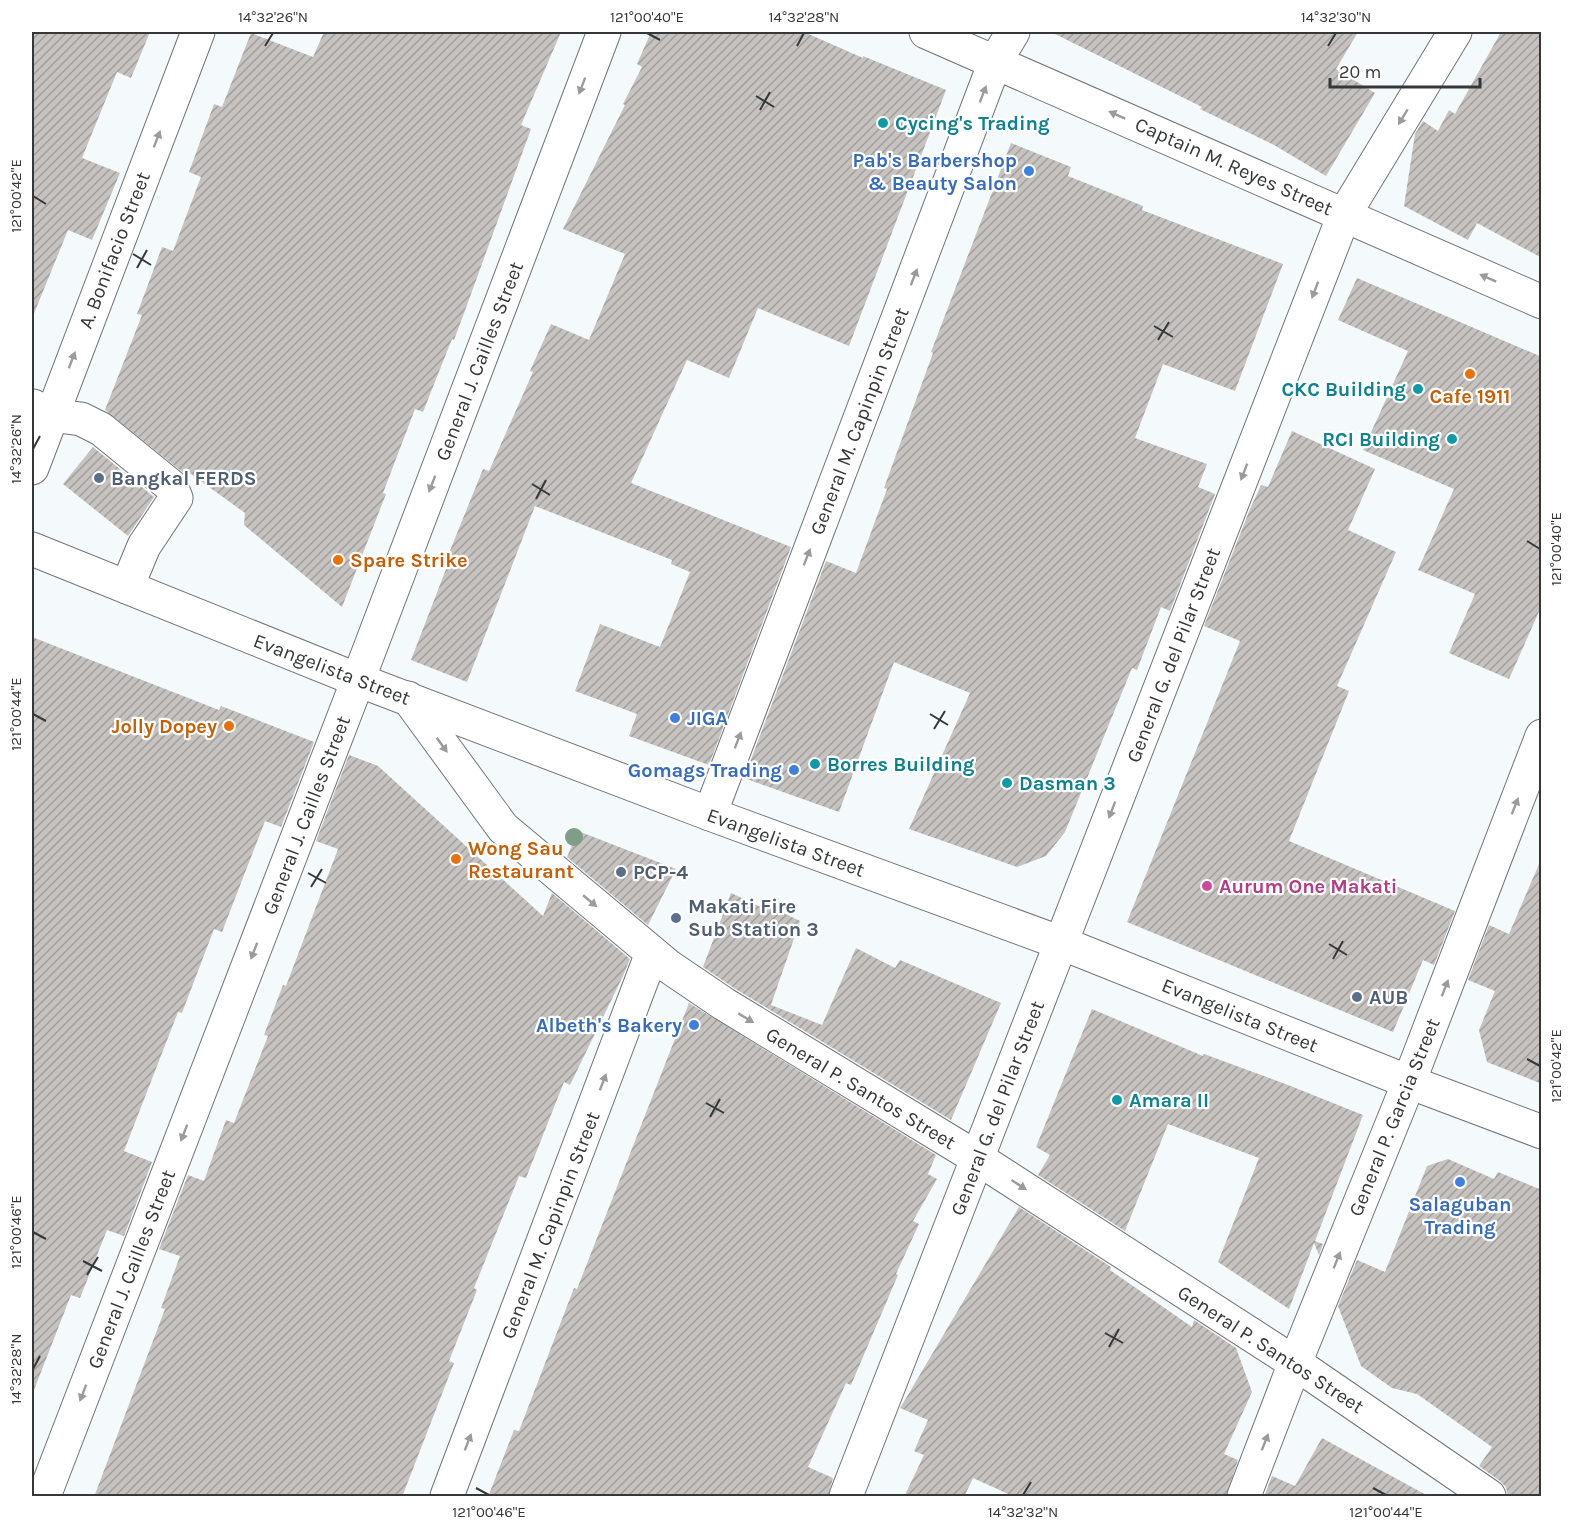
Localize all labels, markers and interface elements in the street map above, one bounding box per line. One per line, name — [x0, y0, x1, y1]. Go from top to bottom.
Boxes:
text: 14°32'26"N — [238, 8, 308, 26]
text: 121°00'40"E — [610, 8, 684, 26]
text: 14°32'28"N — [769, 8, 839, 26]
text: 14°32'30"N — [1301, 8, 1371, 26]
scale bar — [1330, 51, 1480, 89]
text: 20 m — [1339, 61, 1381, 83]
one-way arrow — [577, 77, 587, 95]
one-way arrow — [978, 85, 988, 103]
one-way arrow — [1398, 109, 1409, 125]
one-way arrow — [1108, 110, 1126, 120]
place label: Cycing's Trading — [895, 112, 1050, 135]
street label: Captain M. Reyes Street — [1131, 112, 1337, 221]
marker: Cycing's Trading — [876, 116, 890, 130]
one-way arrow — [152, 130, 162, 148]
place label: Pab's Barbershop & Beauty Salon — [852, 149, 1017, 195]
text: 121°00'42"E — [7, 159, 25, 233]
marker: Pab's Barbershop & Beauty Salon — [1022, 164, 1036, 178]
street label: A. Bonifacio Street — [74, 168, 155, 332]
street label: General J. Cailles Street — [431, 258, 528, 464]
one-way arrow — [909, 268, 919, 286]
one-way arrow — [1479, 273, 1497, 282]
one-way arrow — [1309, 282, 1319, 300]
street label: General M. Capinpin Street — [805, 304, 914, 538]
one-way arrow — [68, 351, 77, 369]
marker: Cafe 1911 — [1463, 367, 1477, 381]
place label: CKC Building — [1281, 378, 1406, 401]
marker: CKC Building — [1411, 382, 1425, 396]
place label: Cafe 1911 — [1430, 385, 1510, 408]
text: 14°32'26"N — [7, 414, 25, 484]
place label: RCI Building — [1322, 428, 1440, 451]
marker: RCI Building — [1445, 432, 1459, 446]
one-way arrow — [1239, 463, 1248, 481]
place label: Bangkal FERDS — [111, 467, 256, 490]
marker: Bangkal FERDS — [92, 471, 106, 485]
one-way arrow — [427, 476, 437, 494]
text: 121°00'40"E — [1547, 512, 1565, 586]
street label: General G. del Pilar Street — [1122, 544, 1225, 766]
one-way arrow — [803, 548, 813, 566]
place label: Spare Strike — [350, 549, 468, 572]
marker: Spare Strike — [331, 553, 345, 567]
street label: Evangelista Street — [250, 629, 414, 710]
text: 121°00'44"E — [7, 677, 25, 751]
place label: JIGA — [687, 707, 729, 730]
marker: JIGA — [668, 711, 682, 725]
street label: General J. Cailles Street — [258, 712, 355, 918]
place label: Jolly Dopey — [112, 715, 217, 738]
marker: Jolly Dopey — [222, 719, 236, 733]
one-way arrow — [734, 730, 744, 748]
one-way arrow — [436, 737, 448, 753]
place label: Borres Building — [827, 753, 975, 776]
marker: Borres Building — [808, 757, 822, 771]
place label: Gomags Trading — [628, 759, 782, 782]
marker: Gomags Trading — [787, 763, 801, 777]
place label: Dasman 3 — [1019, 772, 1116, 795]
marker: Dasman 3 — [1000, 776, 1014, 790]
one-way arrow — [1510, 797, 1520, 815]
one-way arrow — [1107, 802, 1117, 820]
street label: Evangelista Street — [704, 803, 868, 882]
place label: Wong Sau Restaurant — [468, 837, 574, 883]
marker: Wong Sau Restaurant — [449, 852, 463, 866]
place label: PCP-4 — [633, 861, 688, 884]
marker: PCP-4 — [614, 865, 628, 879]
place label: Aurum One Makati — [1219, 875, 1397, 898]
marker: Aurum One Makati — [1200, 879, 1214, 893]
one-way arrow — [582, 894, 597, 907]
place label: Makati Fire Sub Station 3 — [688, 895, 819, 941]
marker: Makati Fire Sub Station 3 — [669, 911, 683, 925]
one-way arrow — [249, 942, 259, 960]
street label: Evangelista Street — [1158, 974, 1322, 1057]
one-way arrow — [1440, 979, 1450, 997]
place label: AUB — [1369, 986, 1408, 1009]
marker: AUB — [1350, 990, 1364, 1004]
street label: General G. del Pilar Street — [946, 997, 1049, 1219]
one-way arrow — [738, 1012, 754, 1023]
place label: Albeth's Bakery — [536, 1014, 682, 1037]
street label: General P. Garcia Street — [1344, 1014, 1445, 1220]
marker: Albeth's Bakery — [687, 1018, 701, 1032]
street label: General P. Santos Street — [762, 1023, 960, 1154]
text: 121°00'42"E — [1547, 1029, 1565, 1103]
one-way arrow — [599, 1073, 609, 1091]
place label: Amara II — [1129, 1089, 1209, 1112]
marker: Amara II — [1110, 1093, 1124, 1107]
street label: General M. Capinpin Street — [496, 1108, 605, 1342]
one-way arrow — [178, 1124, 188, 1142]
street label: General J. Cailles Street — [83, 1166, 180, 1372]
marker: Salaguban Trading — [1453, 1175, 1467, 1189]
one-way arrow — [1011, 1180, 1027, 1191]
place label: Salaguban Trading — [1409, 1193, 1511, 1239]
text: 121°00'46"E — [7, 1195, 25, 1269]
one-way arrow — [1332, 1251, 1342, 1269]
street label: General P. Santos Street — [1173, 1281, 1368, 1418]
text: 14°32'28"N — [7, 1334, 25, 1404]
one-way arrow — [78, 1384, 88, 1402]
one-way arrow — [464, 1433, 473, 1451]
one-way arrow — [1261, 1433, 1270, 1451]
text: 121°00'46"E — [452, 1503, 526, 1521]
text: 14°32'32"N — [988, 1503, 1058, 1521]
text: 121°00'44"E — [1349, 1503, 1423, 1521]

